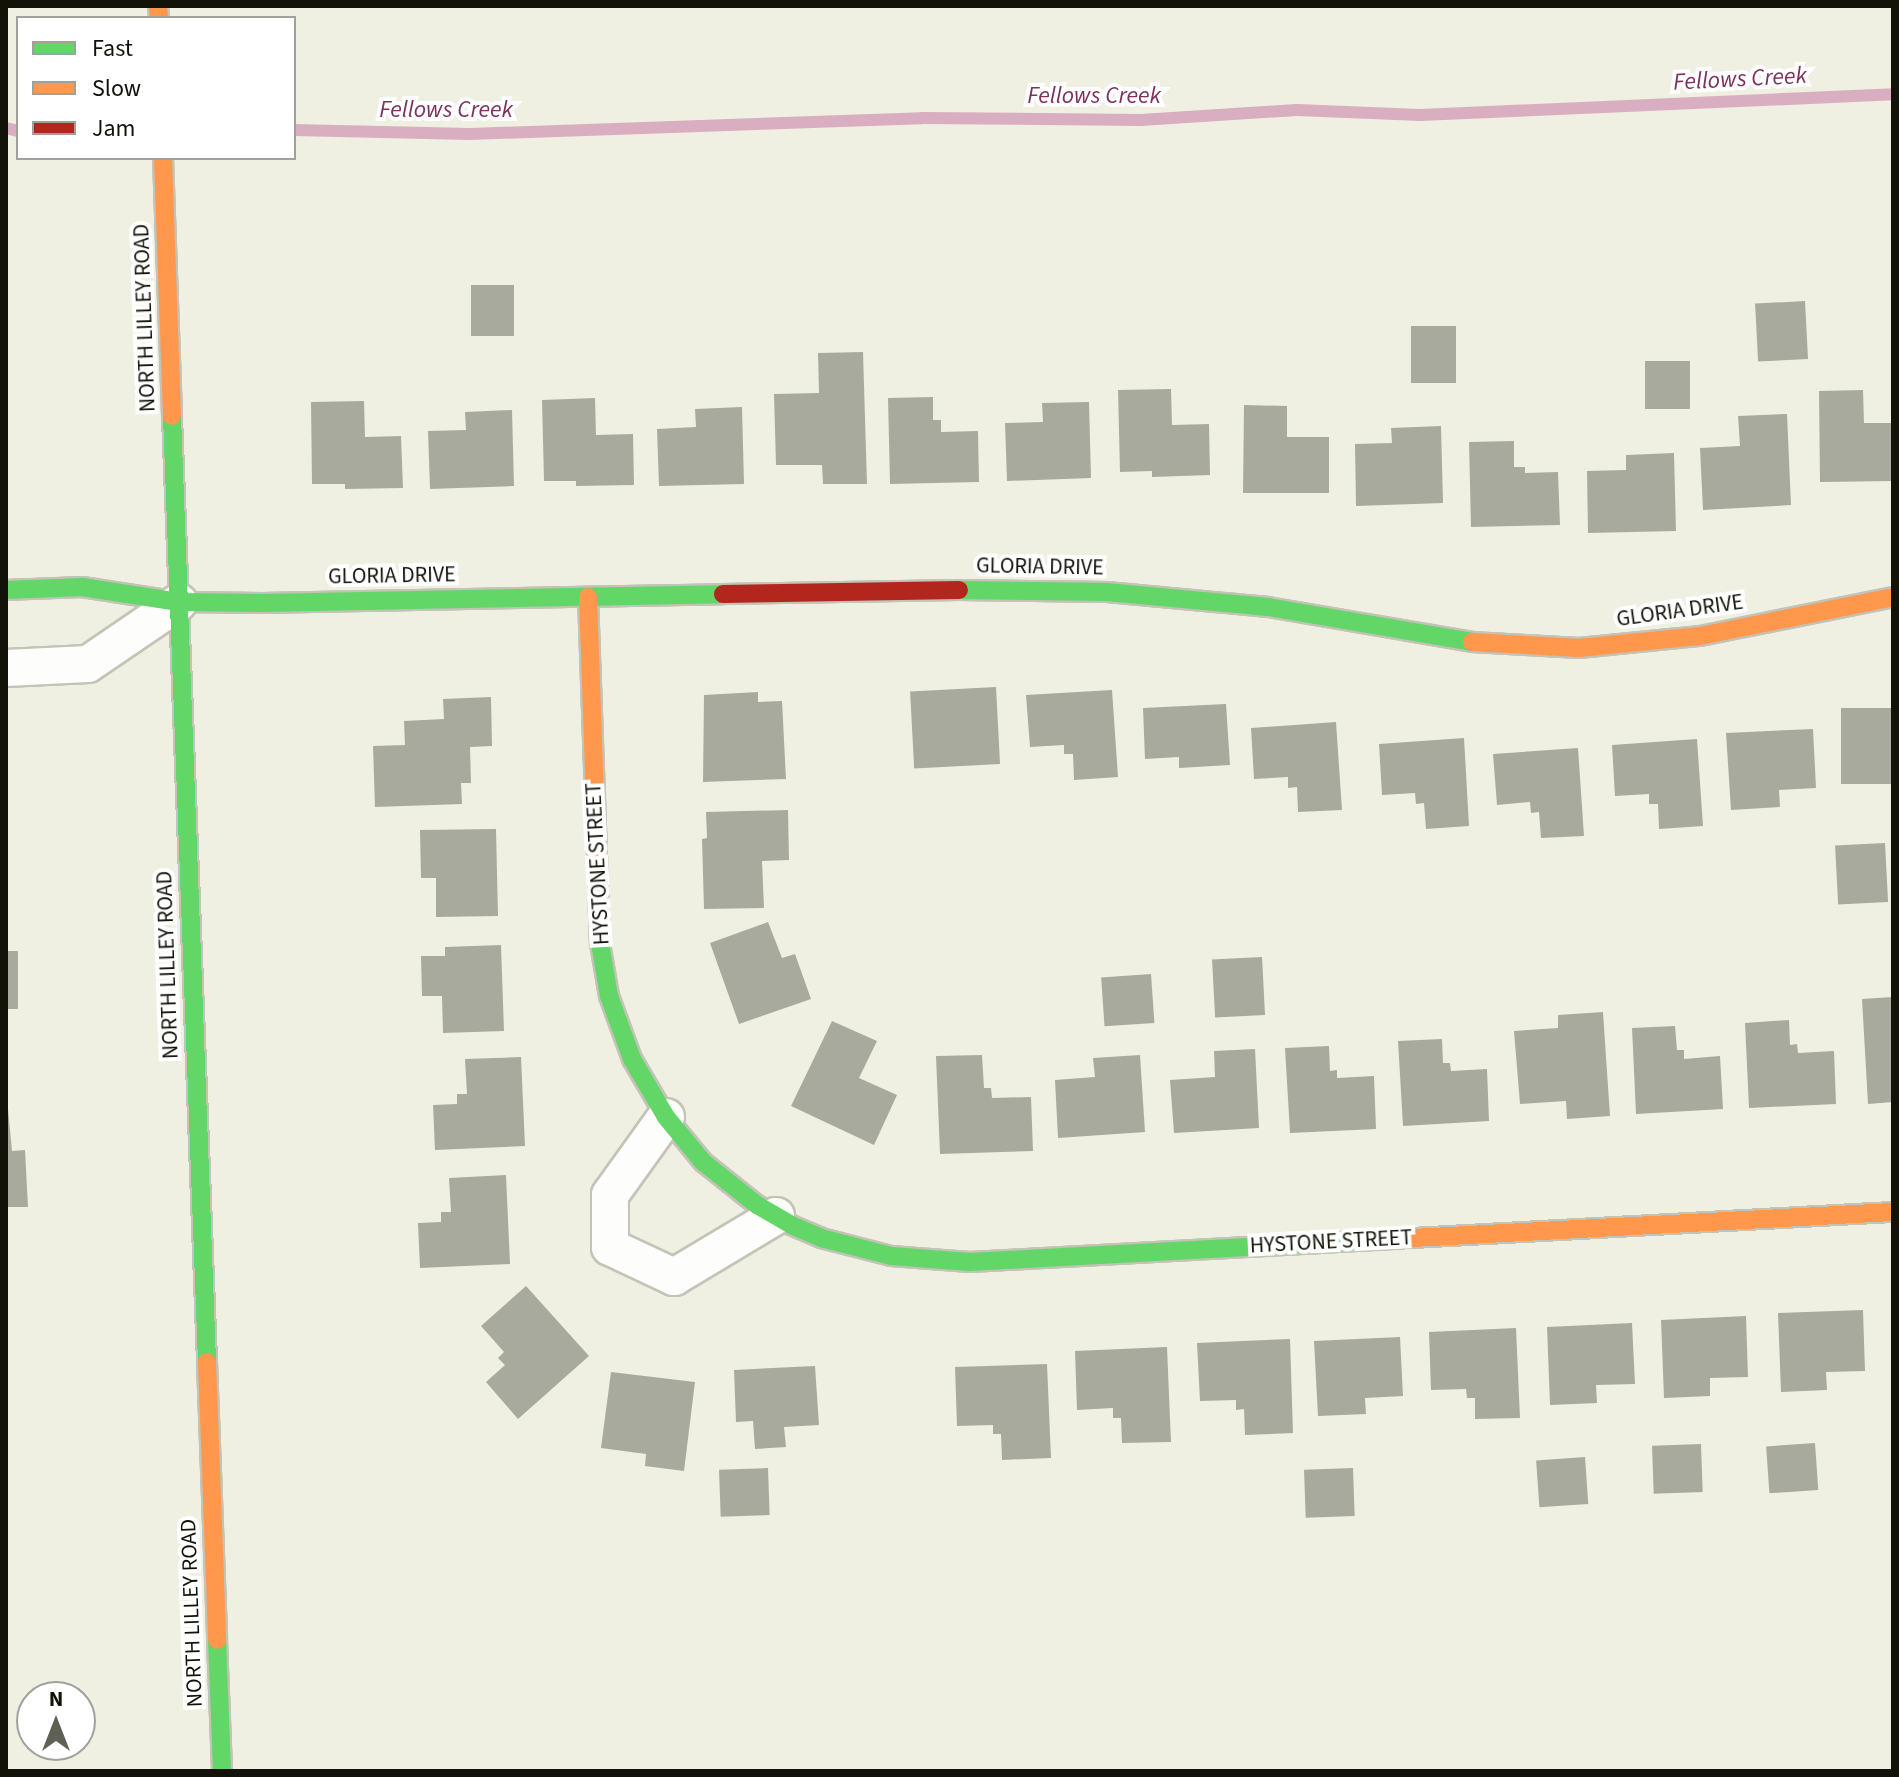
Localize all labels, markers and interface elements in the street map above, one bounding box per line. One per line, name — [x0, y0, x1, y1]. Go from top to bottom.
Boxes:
legend — [16, 16, 296, 160]
text: Fast — [92, 31, 133, 66]
water label: Fellows Creek — [1672, 61, 1808, 97]
text: Slow — [92, 71, 141, 106]
water label: Fellows Creek — [1027, 82, 1161, 110]
water label: Fellows Creek — [379, 96, 513, 124]
text: Jam — [92, 111, 136, 146]
street label: NORTH LILLEY ROAD — [129, 223, 161, 413]
street label: GLORIA DRIVE — [976, 553, 1104, 581]
street label: GLORIA DRIVE — [328, 562, 456, 590]
street label: GLORIA DRIVE — [1615, 589, 1745, 633]
street label: HYSTONE STREET — [581, 782, 615, 946]
street label: NORTH LILLEY ROAD — [152, 870, 184, 1060]
street label: HYSTONE STREET — [1249, 1225, 1413, 1259]
street label: NORTH LILLEY ROAD — [176, 1518, 208, 1708]
north arrow — [16, 1681, 96, 1761]
text: N — [49, 1683, 63, 1715]

